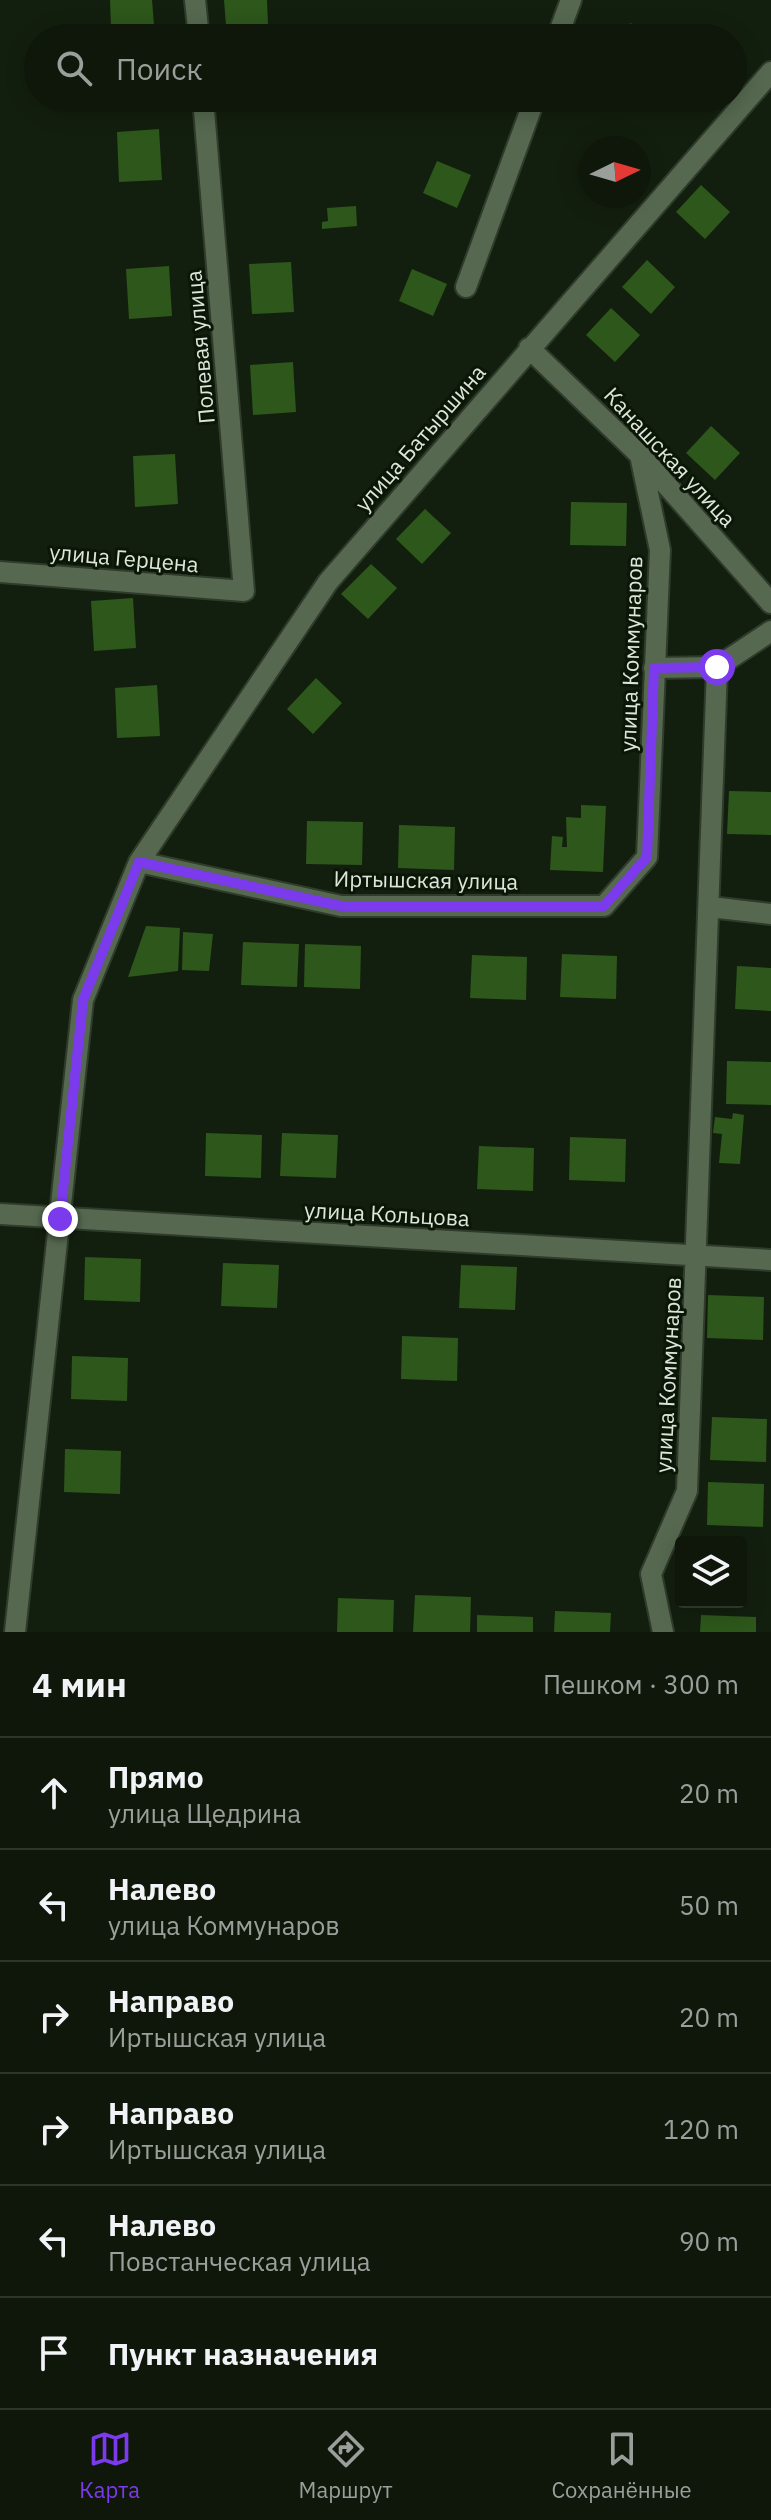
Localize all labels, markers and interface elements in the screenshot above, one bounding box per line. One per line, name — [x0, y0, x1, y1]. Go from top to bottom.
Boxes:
search box — [24, 24, 747, 112]
icon: search — [52, 46, 96, 90]
text: Поиск — [116, 49, 203, 88]
north arrow — [579, 136, 651, 208]
street label: Полевая улица — [178, 269, 221, 425]
street label: улица Батыршина — [348, 358, 492, 517]
street label: Канашская улица — [598, 381, 743, 533]
street label: улица Герцена — [48, 537, 200, 578]
street label: улица Коммунаров — [613, 555, 648, 752]
route start — [699, 649, 735, 685]
street label: Иртышская улица — [334, 863, 519, 896]
street label: улица Кольцова — [304, 1195, 471, 1232]
route end — [42, 1201, 78, 1237]
street label: улица Коммунаров — [648, 1276, 687, 1474]
map controls — [675, 1536, 747, 1608]
button: layers — [675, 1536, 747, 1608]
text: 4 мин — [32, 1662, 127, 1706]
text: Пешком · 300 m — [543, 1667, 739, 1701]
text: Прямо — [108, 1757, 204, 1796]
icon: ahead — [32, 1771, 76, 1815]
text: 20 m — [679, 1776, 739, 1810]
text: улица Щедрина — [108, 1796, 301, 1830]
text: Налево — [108, 1869, 216, 1908]
icon: left — [32, 1883, 76, 1927]
text: 50 m — [679, 1888, 739, 1922]
text: улица Коммунаров — [108, 1908, 340, 1942]
text: Направо — [108, 1981, 234, 2020]
icon: right — [32, 1995, 76, 2039]
text: 20 m — [679, 2000, 739, 2034]
text: Иртышская улица — [108, 2020, 326, 2054]
text: Направо — [108, 2093, 234, 2132]
icon: right — [32, 2107, 76, 2151]
text: 120 m — [663, 2112, 739, 2146]
text: Иртышская улица — [108, 2132, 326, 2166]
text: Налево — [108, 2205, 216, 2244]
icon: left — [32, 2219, 76, 2263]
text: 90 m — [679, 2224, 739, 2258]
text: Повстанческая улица — [108, 2244, 371, 2278]
icon: arrive — [32, 2331, 76, 2375]
text: Пункт назначения — [108, 2334, 378, 2373]
tab: Карта — [79, 2427, 140, 2504]
tab: Маршрут — [299, 2427, 393, 2504]
tab: Сохранённые — [551, 2427, 692, 2504]

